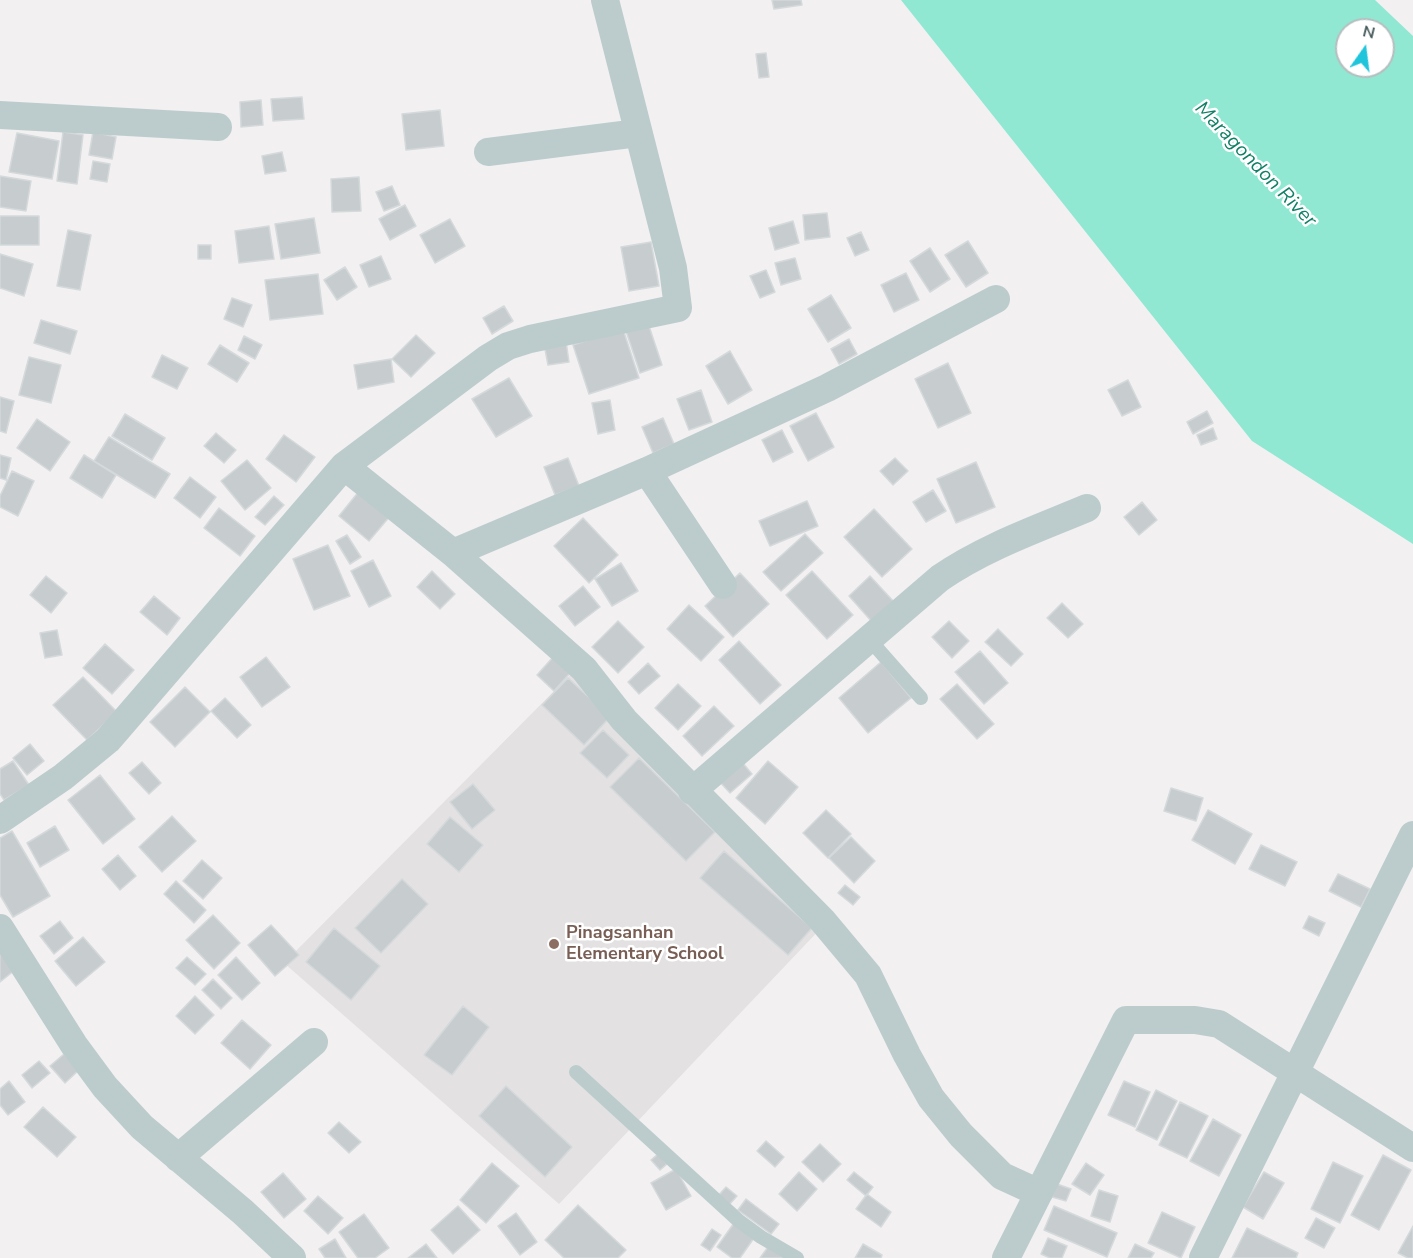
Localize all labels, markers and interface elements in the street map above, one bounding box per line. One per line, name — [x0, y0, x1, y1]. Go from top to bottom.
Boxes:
north arrow — [1335, 18, 1395, 78]
text: N — [1360, 20, 1377, 45]
water label: Maragondon River — [1189, 97, 1321, 233]
place label: Pinagsanhan Elementary School — [566, 923, 724, 966]
marker: Pinagsanhan Elementary School — [547, 937, 561, 951]

